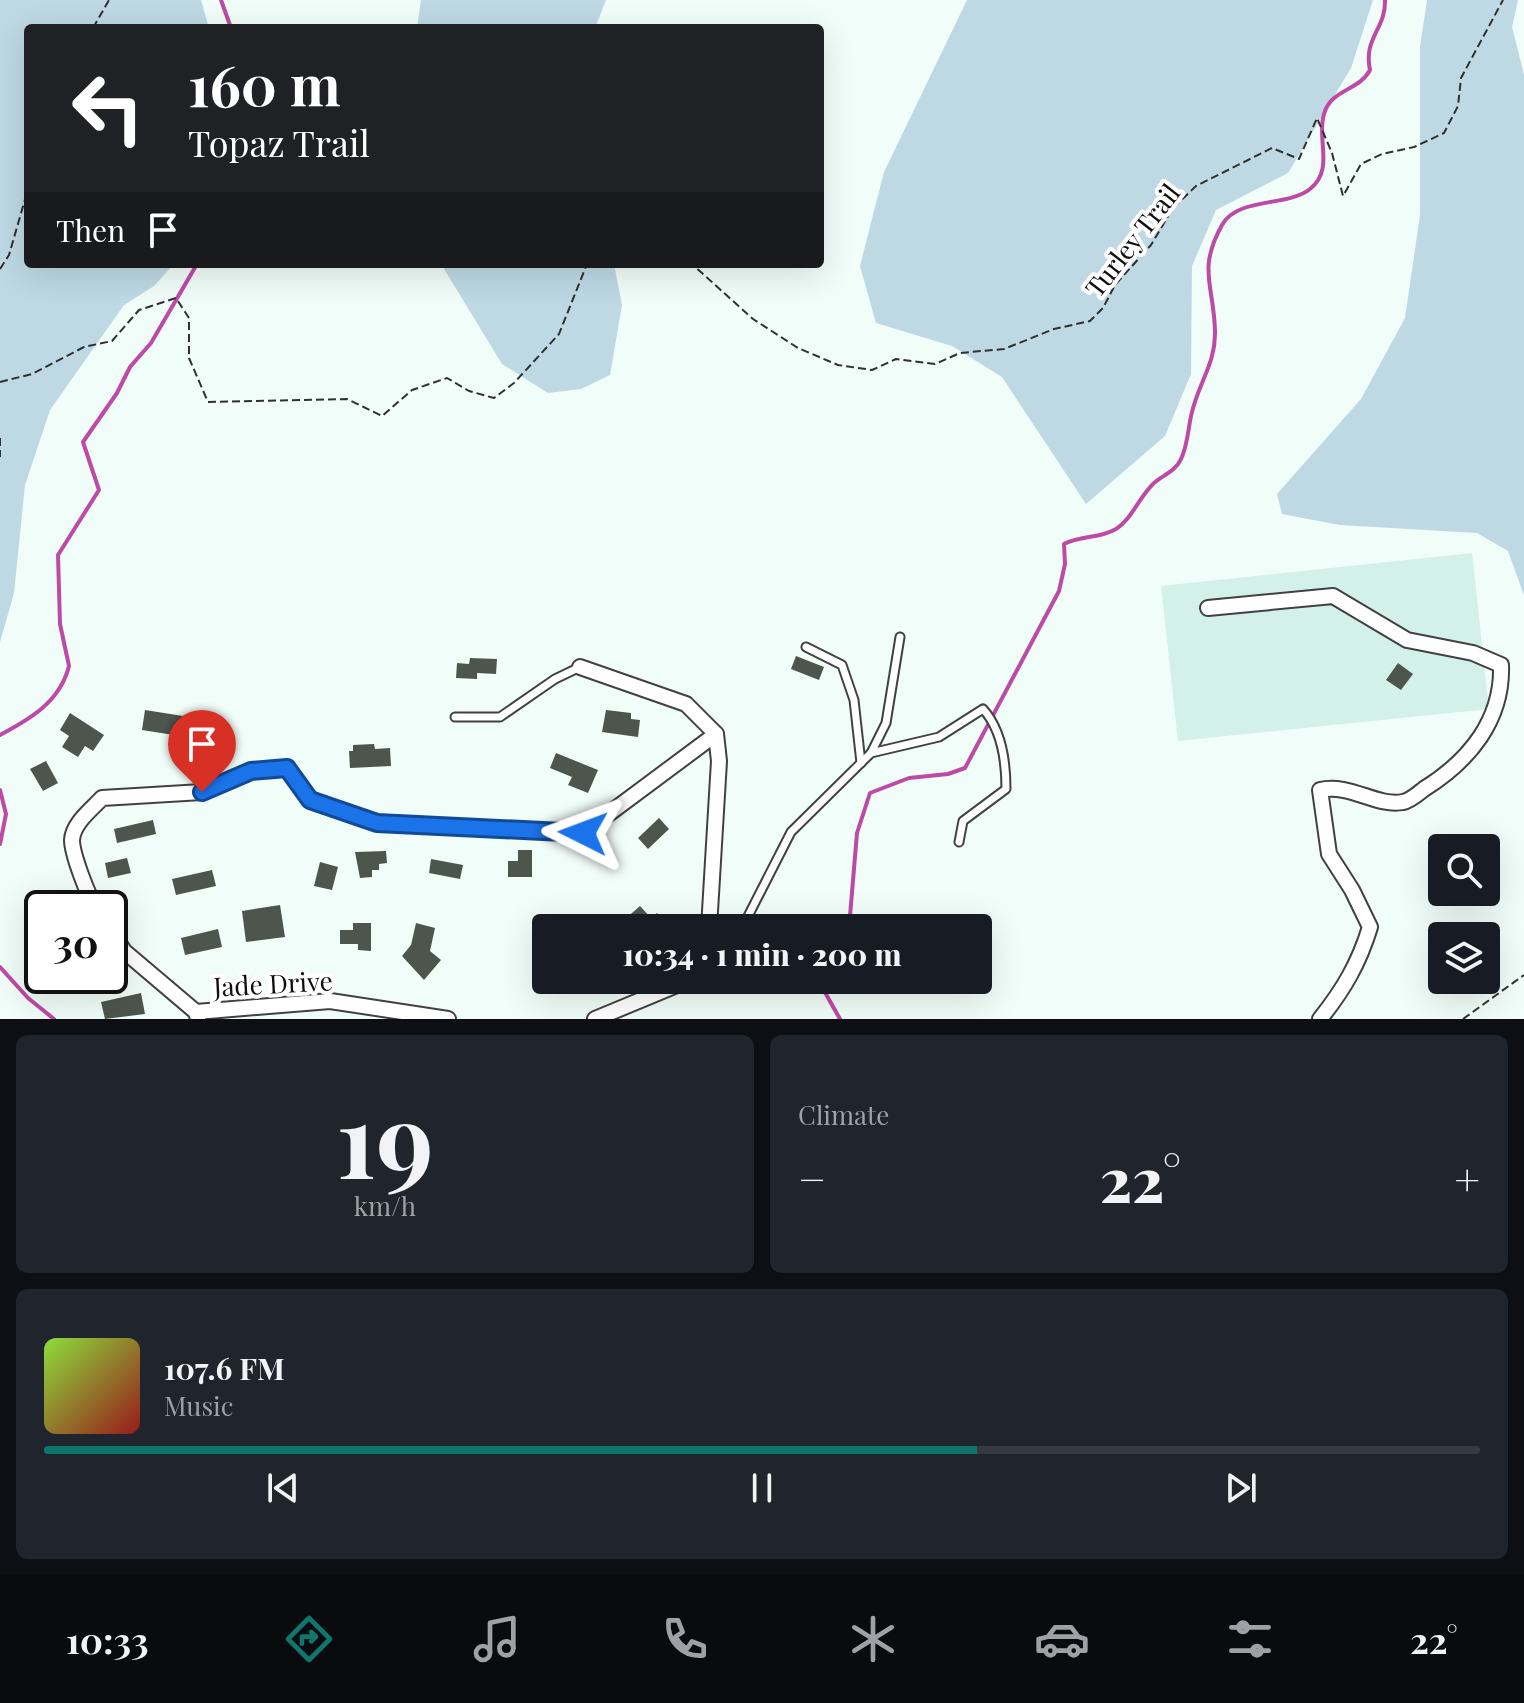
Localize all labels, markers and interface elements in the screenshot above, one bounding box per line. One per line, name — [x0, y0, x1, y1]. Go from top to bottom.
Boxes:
text: 160 m — [188, 46, 341, 121]
icon: left — [56, 56, 160, 160]
text: Topaz Trail — [188, 118, 370, 166]
street label: Turley Trail — [1077, 176, 1187, 304]
icon: arrive — [141, 208, 185, 252]
text: Then — [56, 210, 125, 250]
pin — [168, 710, 236, 792]
icon: arrive — [180, 722, 224, 766]
position arrow — [541, 791, 625, 875]
map controls — [1428, 834, 1500, 994]
button: search — [1428, 834, 1500, 906]
speed limit sign: 30 — [24, 890, 128, 994]
button: layers — [1428, 922, 1500, 994]
text: 10:34 · 1 min · 200 m — [622, 934, 902, 974]
street label: Jade Drive — [212, 962, 333, 1004]
text: 19 — [336, 1066, 434, 1205]
text: Climate — [798, 1097, 889, 1132]
text: 22° — [1100, 1137, 1181, 1217]
text: − — [798, 1148, 826, 1207]
text: + — [1454, 1148, 1480, 1207]
text: km/h — [354, 1188, 416, 1223]
text: 107.6 FM — [164, 1348, 285, 1388]
text: Music — [164, 1388, 233, 1423]
icon: previous — [261, 1466, 305, 1510]
icon: pause — [740, 1466, 784, 1510]
icon: next — [1219, 1466, 1263, 1510]
icon: directions — [281, 1611, 337, 1667]
icon: music — [469, 1611, 525, 1667]
icon: phone — [657, 1611, 713, 1667]
icon: climate — [845, 1611, 901, 1667]
icon: car — [1034, 1611, 1090, 1667]
icon: filters — [1222, 1611, 1278, 1667]
text: 10:33 — [66, 1615, 149, 1663]
text: 22° — [1410, 1615, 1458, 1663]

